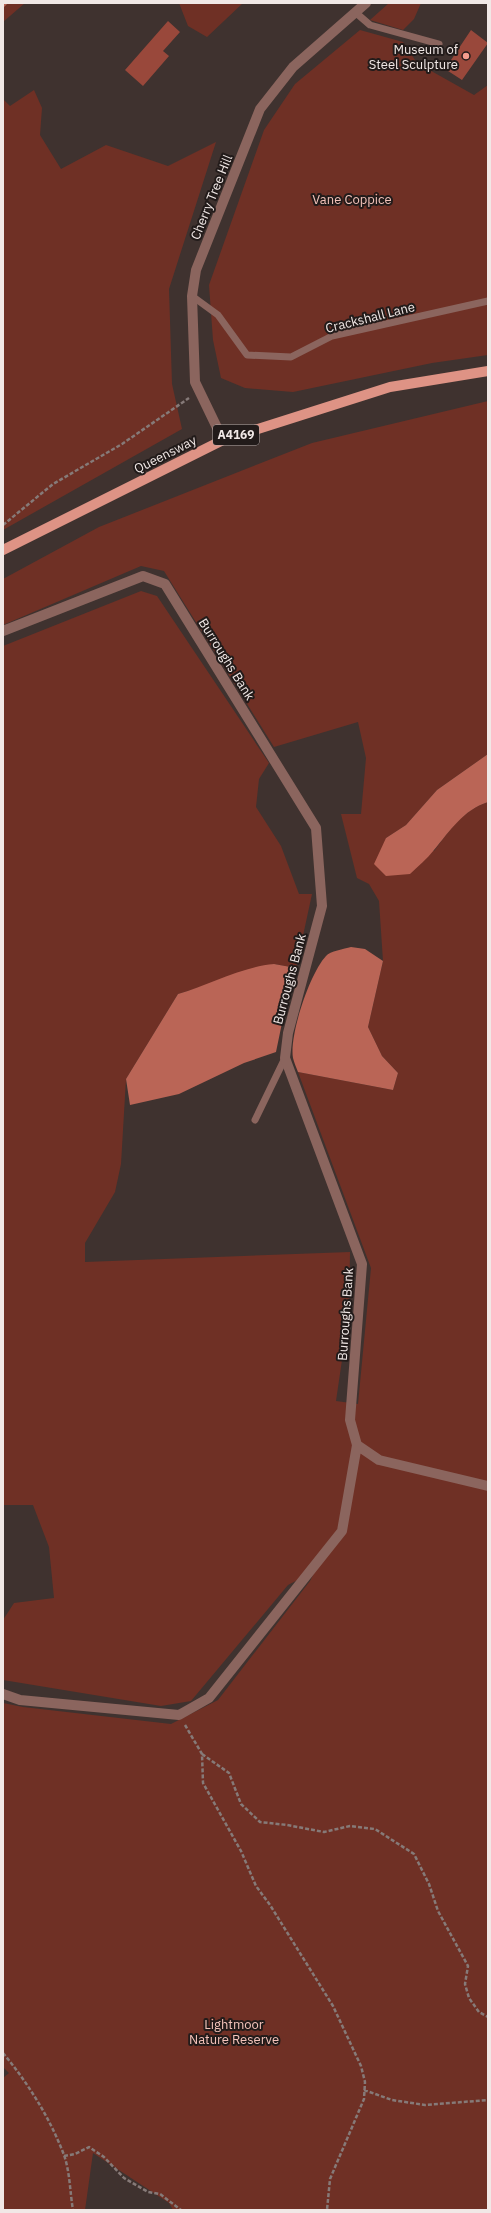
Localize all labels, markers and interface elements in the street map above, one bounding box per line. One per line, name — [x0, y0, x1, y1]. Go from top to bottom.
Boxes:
place label: Museum of Steel Sculpture — [369, 41, 458, 73]
marker: Museum of Steel Sculpture — [461, 51, 471, 61]
street label: Cherry Tree Hill — [187, 152, 236, 242]
park label: Vane Coppice — [312, 191, 392, 208]
street label: Crackshall Lane — [324, 298, 417, 337]
road number: A4169 — [213, 425, 259, 445]
street label: Queensway — [131, 431, 200, 477]
street label: Burroughs Bank — [195, 615, 259, 703]
street label: Burroughs Bank — [269, 932, 310, 1026]
street label: Burroughs Bank — [334, 1267, 357, 1361]
park label: Lightmoor Nature Reserve — [189, 2016, 279, 2048]

